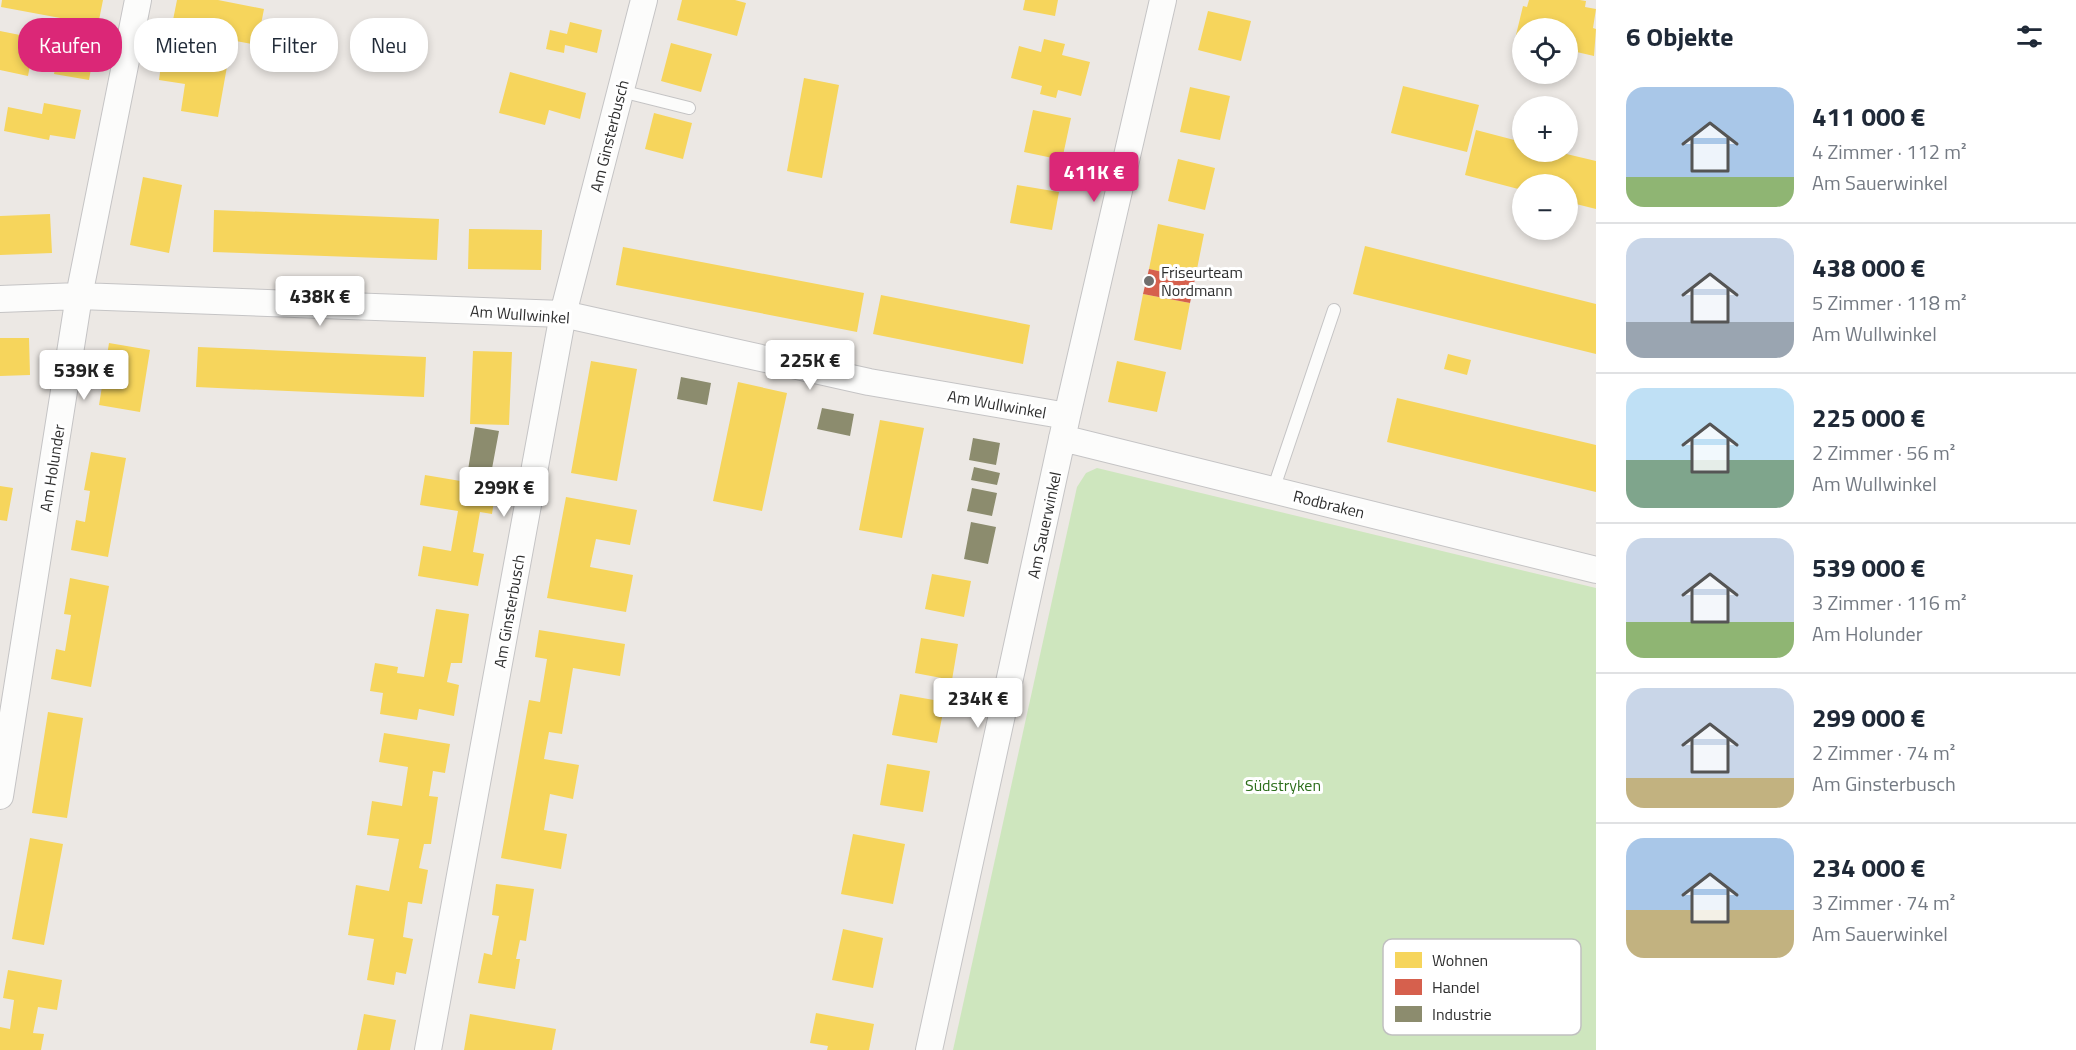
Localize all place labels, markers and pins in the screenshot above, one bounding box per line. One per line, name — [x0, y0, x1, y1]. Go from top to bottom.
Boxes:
pin: 411K € — [1045, 152, 1143, 203]
place label: Friseurteam Nordmann — [1161, 260, 1243, 302]
marker: Friseurteam Nordmann — [1142, 274, 1156, 288]
pin: 438K € — [271, 276, 369, 327]
pin: 225K € — [761, 340, 859, 391]
pin: 539K € — [35, 350, 133, 401]
pin: 299K € — [455, 467, 553, 518]
pin: 234K € — [929, 678, 1027, 729]

